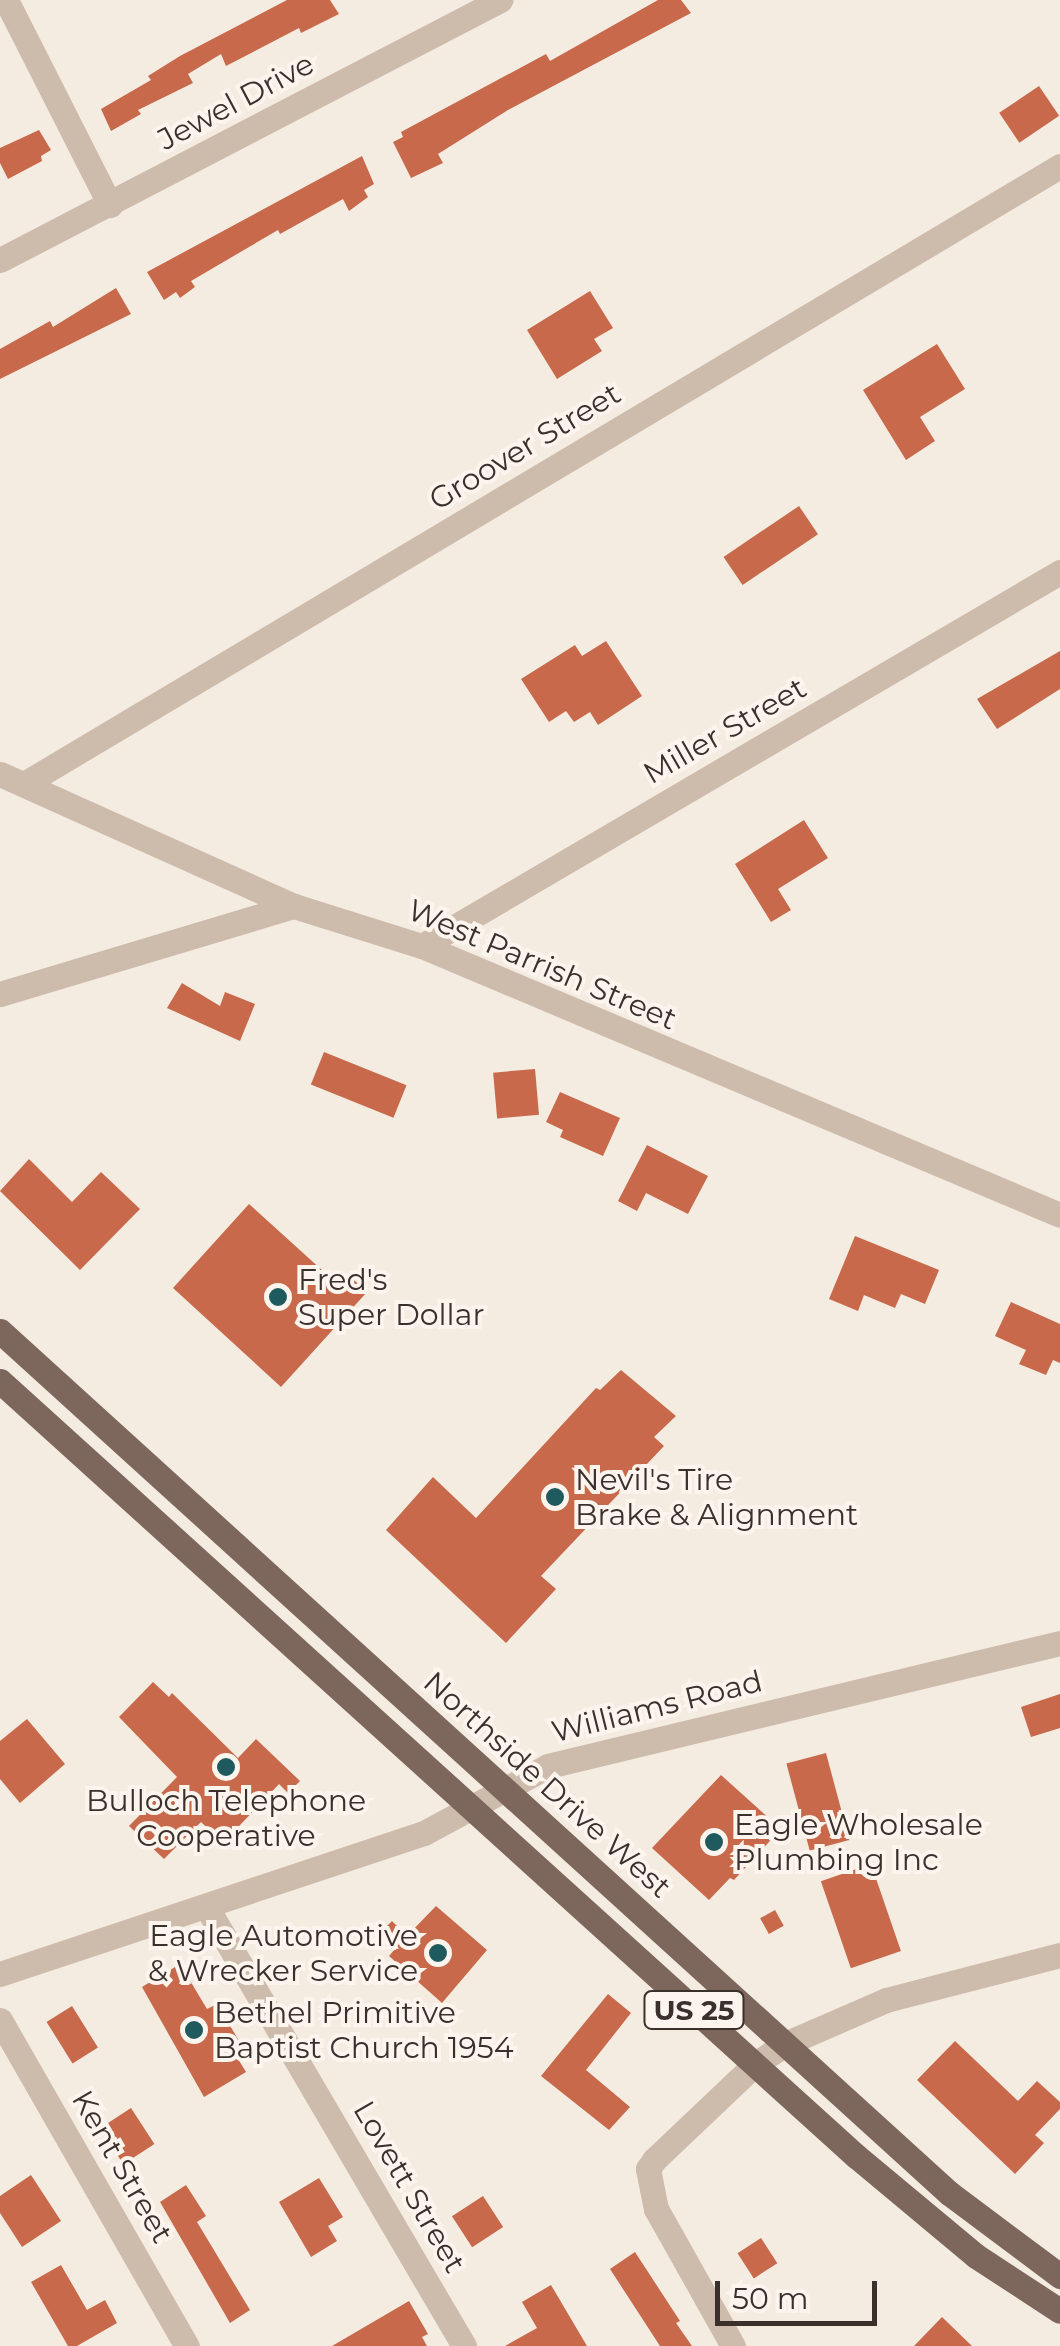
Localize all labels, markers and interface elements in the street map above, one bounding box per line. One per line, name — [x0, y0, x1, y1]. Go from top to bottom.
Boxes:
street label: Jewel Drive — [152, 46, 320, 158]
street label: Groover Street — [423, 376, 627, 518]
street label: Miller Street — [637, 670, 813, 792]
street label: West Parrish Street — [402, 892, 682, 1038]
place label: Fred's Super Dollar — [298, 1262, 484, 1332]
marker: Fred's Super Dollar — [267, 1286, 289, 1308]
place label: Nevil's Tire Brake & Alignment — [575, 1462, 858, 1532]
marker: Nevil's Tire Brake & Alignment — [544, 1486, 566, 1508]
street label: Williams Road — [548, 1663, 766, 1751]
street label: Northside Drive West — [416, 1664, 678, 1906]
marker: Bulloch Telephone Cooperative — [215, 1756, 237, 1778]
place label: Bulloch Telephone Cooperative — [86, 1783, 366, 1854]
place label: Eagle Wholesale Plumbing Inc — [734, 1807, 983, 1878]
marker: Eagle Wholesale Plumbing Inc — [703, 1831, 725, 1853]
place label: Eagle Automotive & Wrecker Service — [148, 1918, 418, 1988]
marker: Eagle Automotive & Wrecker Service — [427, 1942, 449, 1964]
road number: US 25 — [642, 1987, 746, 2033]
place label: Bethel Primitive Baptist Church 1954 — [214, 1995, 514, 2066]
marker: Bethel Primitive Baptist Church 1954 — [183, 2019, 205, 2041]
street label: Kent Street — [64, 2084, 180, 2250]
street label: Lovett Street — [345, 2095, 473, 2279]
scale bar — [720, 2261, 882, 2323]
text: 50 m — [732, 2280, 809, 2317]

